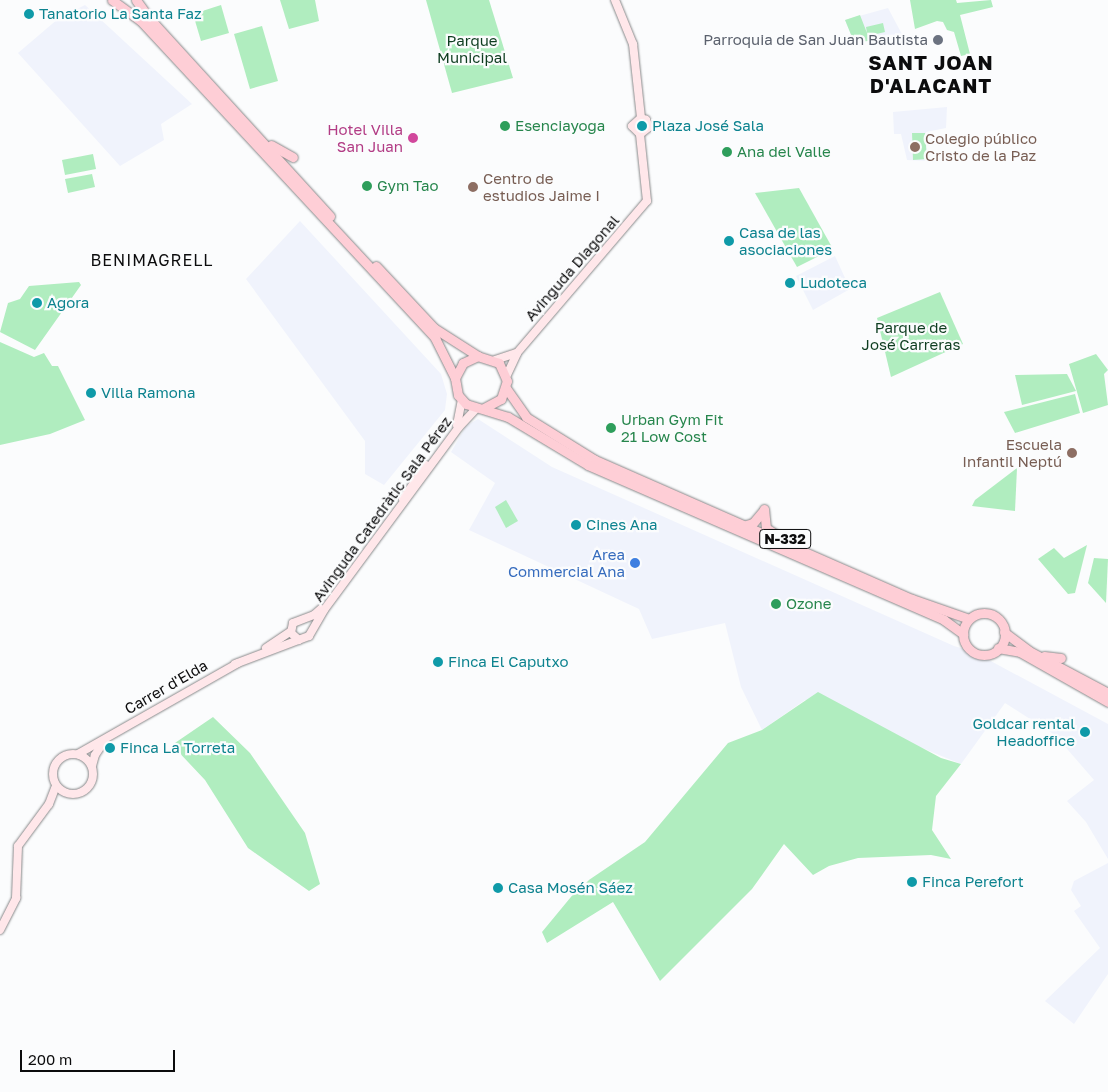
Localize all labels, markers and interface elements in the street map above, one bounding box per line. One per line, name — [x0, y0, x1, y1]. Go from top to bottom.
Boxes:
place label: Tanatorio La Santa Faz — [39, 5, 202, 23]
marker: Tanatorio La Santa Faz — [23, 8, 35, 20]
park label: Parque Municipal — [437, 31, 507, 66]
place label: Parroquia de San Juan Bautista — [703, 31, 928, 49]
marker: Parroquia de San Juan Bautista — [932, 34, 944, 46]
district label: SANT JOAN D'ALACANT — [867, 51, 995, 98]
place label: Esenciayoga — [515, 117, 605, 135]
place label: Plaza José Sala — [652, 117, 764, 135]
place label: Hotel Villa San Juan — [327, 120, 403, 155]
marker: Esenciayoga — [499, 120, 511, 132]
marker: Plaza José Sala — [636, 120, 648, 132]
place label: Colegio público Cristo de la Paz — [925, 129, 1037, 164]
marker: Hotel Villa San Juan — [407, 132, 419, 144]
marker: Colegio público Cristo de la Paz — [909, 141, 921, 153]
place label: Ana del Valle — [737, 143, 831, 161]
marker: Ana del Valle — [721, 146, 733, 158]
place label: Centro de estudios Jaime I — [483, 169, 600, 204]
place label: Gym Tao — [377, 177, 438, 195]
marker: Gym Tao — [361, 180, 373, 192]
marker: Centro de estudios Jaime I — [467, 181, 479, 193]
street label: Avinguda Diagonal — [521, 211, 623, 325]
place label: Casa de las asociaciones — [739, 223, 832, 258]
marker: Casa de las asociaciones — [723, 235, 735, 247]
district label: BENIMAGRELL — [89, 250, 215, 270]
place label: Ludoteca — [800, 274, 867, 292]
marker: Ludoteca — [784, 277, 796, 289]
place label: Agora — [47, 294, 89, 312]
marker: Agora — [31, 297, 43, 309]
park label: Parque de José Carreras — [862, 318, 960, 353]
place label: Villa Ramona — [101, 384, 195, 402]
marker: Villa Ramona — [85, 387, 97, 399]
place label: Urban Gym Fit 21 Low Cost — [621, 410, 723, 445]
street label: Avinguda Catedràtic Sala Pérez — [309, 413, 455, 605]
marker: Urban Gym Fit 21 Low Cost — [605, 422, 617, 434]
place label: Escuela Infantil Neptú — [962, 435, 1062, 470]
marker: Escuela Infantil Neptú — [1066, 447, 1078, 459]
place label: Cines Ana — [586, 516, 658, 534]
marker: Cines Ana — [570, 519, 582, 531]
road number: N-332 — [759, 528, 811, 550]
place label: Area Commercial Ana — [508, 545, 625, 580]
marker: Area Commercial Ana — [629, 557, 641, 569]
place label: Ozone — [786, 595, 832, 613]
marker: Ozone — [770, 598, 782, 610]
place label: Finca El Caputxo — [448, 653, 568, 671]
street label: Carrer d'Elda — [121, 656, 211, 718]
marker: Finca El Caputxo — [432, 656, 444, 668]
place label: Goldcar rental Headoffice — [973, 714, 1075, 749]
marker: Goldcar rental Headoffice — [1079, 726, 1091, 738]
place label: Finca La Torreta — [120, 739, 235, 757]
marker: Finca La Torreta — [104, 742, 116, 754]
place label: Finca Perefort — [922, 873, 1024, 891]
marker: Finca Perefort — [906, 876, 918, 888]
place label: Casa Mosén Sáez — [508, 879, 633, 897]
marker: Casa Mosén Sáez — [492, 882, 504, 894]
scale bar — [22, 1040, 178, 1072]
text: 200 m — [28, 1050, 72, 1068]

